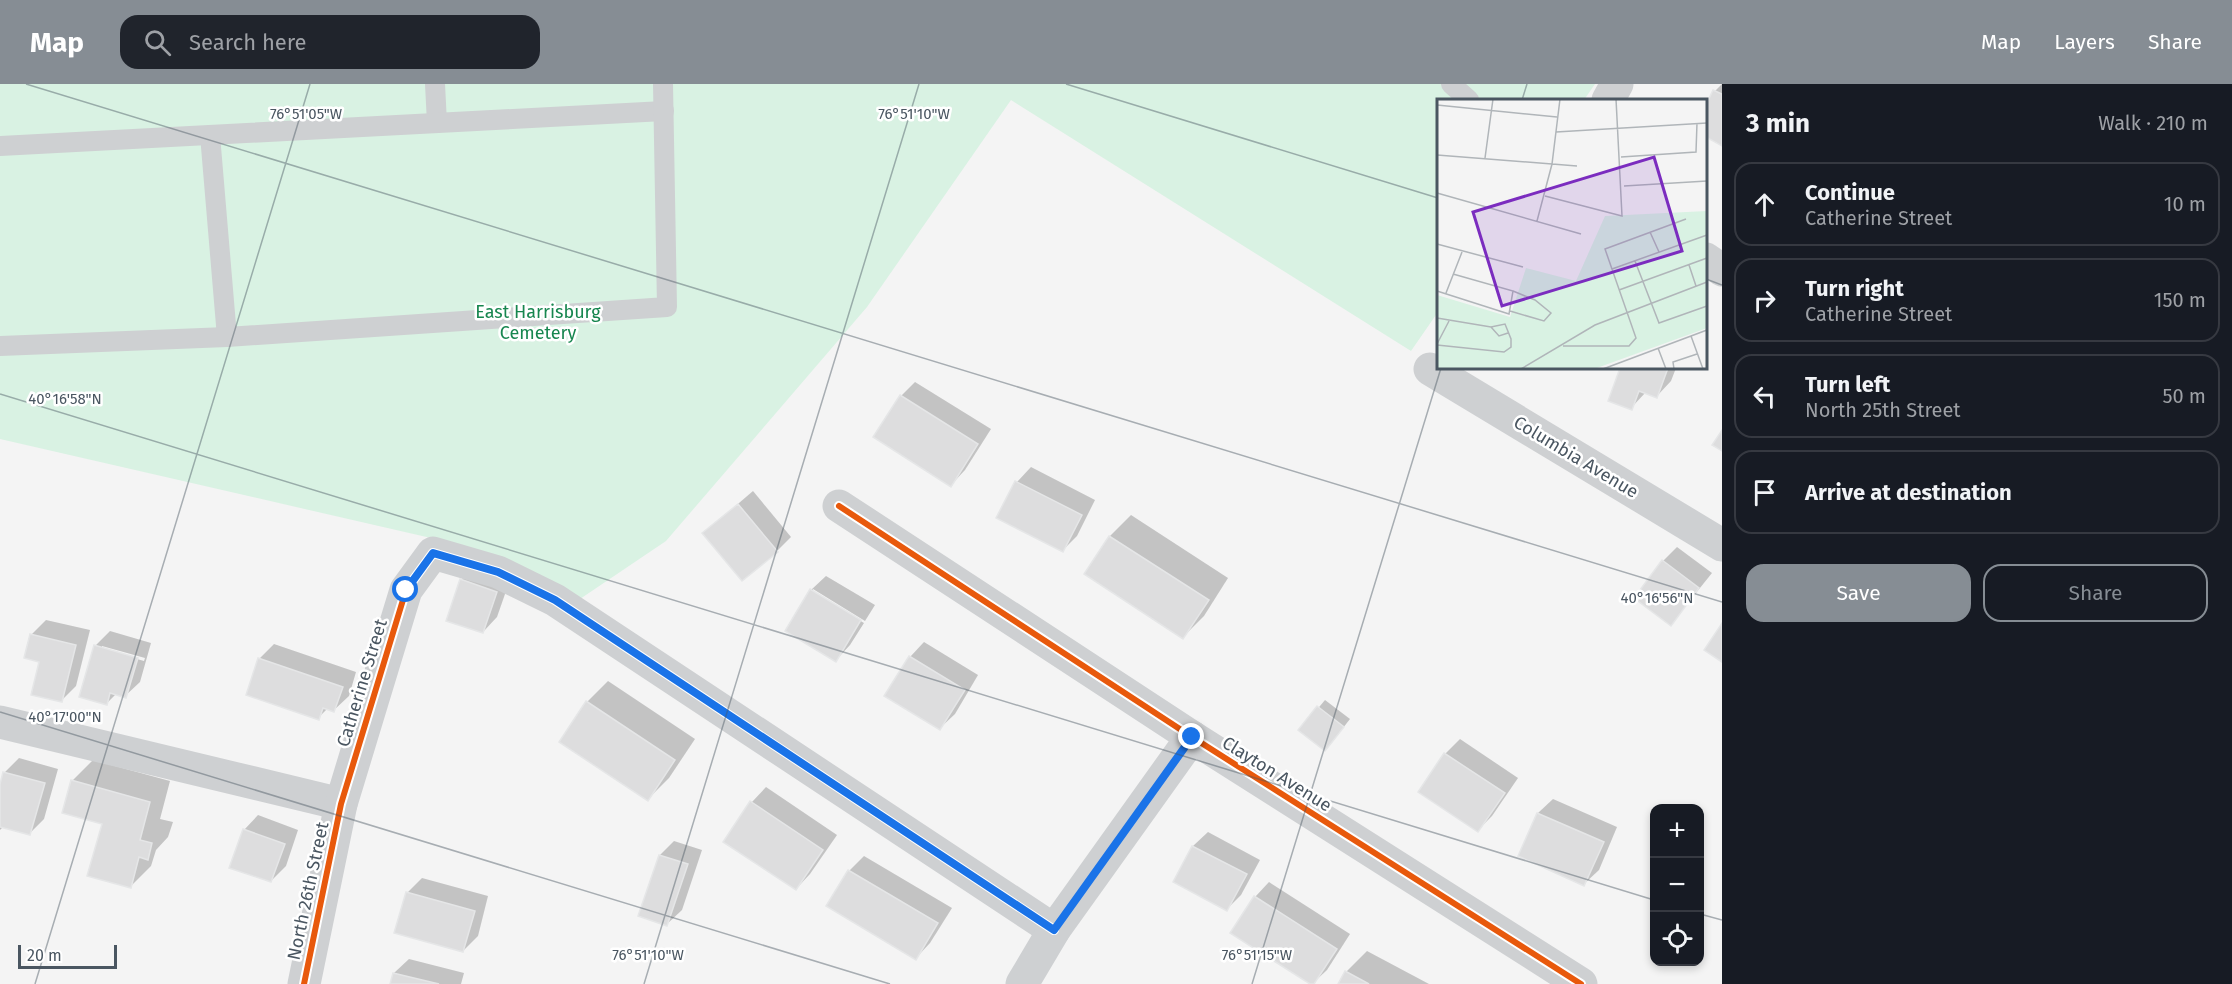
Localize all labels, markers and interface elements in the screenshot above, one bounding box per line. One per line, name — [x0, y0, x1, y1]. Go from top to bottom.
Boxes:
search box — [120, 15, 540, 69]
text: Map — [30, 26, 84, 59]
icon: search — [141, 26, 174, 59]
text: Search here — [189, 29, 307, 56]
text: Map — [1981, 29, 2021, 55]
text: Layers — [2054, 29, 2115, 55]
text: Share — [2148, 29, 2202, 55]
inset map — [1437, 99, 1707, 369]
text: 76°51'05"W — [270, 105, 343, 123]
text: 76°51'10"W — [878, 105, 950, 123]
text: 3 min — [1746, 108, 1810, 139]
text: Walk · 210 m — [2098, 111, 2208, 135]
text: Continue — [1805, 179, 1895, 206]
icon: ahead — [1748, 188, 1781, 221]
text: 10 m — [2164, 192, 2206, 216]
text: Catherine Street — [1805, 206, 1952, 230]
text: Turn right — [1805, 275, 1904, 302]
icon: right — [1748, 284, 1781, 317]
text: 150 m — [2154, 288, 2206, 312]
park label: East Harrisburg Cemetery — [475, 301, 601, 344]
text: Catherine Street — [1805, 302, 1952, 326]
text: Turn left — [1805, 371, 1890, 398]
icon: left — [1748, 380, 1781, 413]
text: 50 m — [2162, 384, 2206, 408]
text: 40°16'58"N — [28, 390, 102, 408]
text: North 25th Street — [1805, 398, 1961, 422]
street label: Columbia Avenue — [1510, 411, 1642, 503]
icon: arrive — [1748, 476, 1781, 509]
text: Arrive at destination — [1805, 479, 2012, 506]
button: Save — [1746, 564, 1971, 622]
button: Share — [1983, 564, 2208, 622]
route start — [392, 576, 418, 602]
text: 40°16'56"N — [1620, 589, 1694, 607]
street label: Catherine Street — [332, 616, 392, 750]
text: 40°17'00"N — [28, 708, 102, 726]
route end — [1178, 723, 1204, 749]
street label: Clayton Avenue — [1218, 731, 1336, 817]
map controls — [1650, 804, 1704, 966]
button: + — [1650, 804, 1704, 858]
street label: North 26th Street — [283, 819, 333, 962]
button: − — [1650, 858, 1704, 912]
button: locate — [1650, 912, 1704, 966]
scale bar — [18, 942, 117, 970]
text: 20 m — [27, 946, 62, 965]
text: 76°51'10"W — [612, 946, 684, 964]
text: 76°51'15"W — [1222, 946, 1293, 964]

